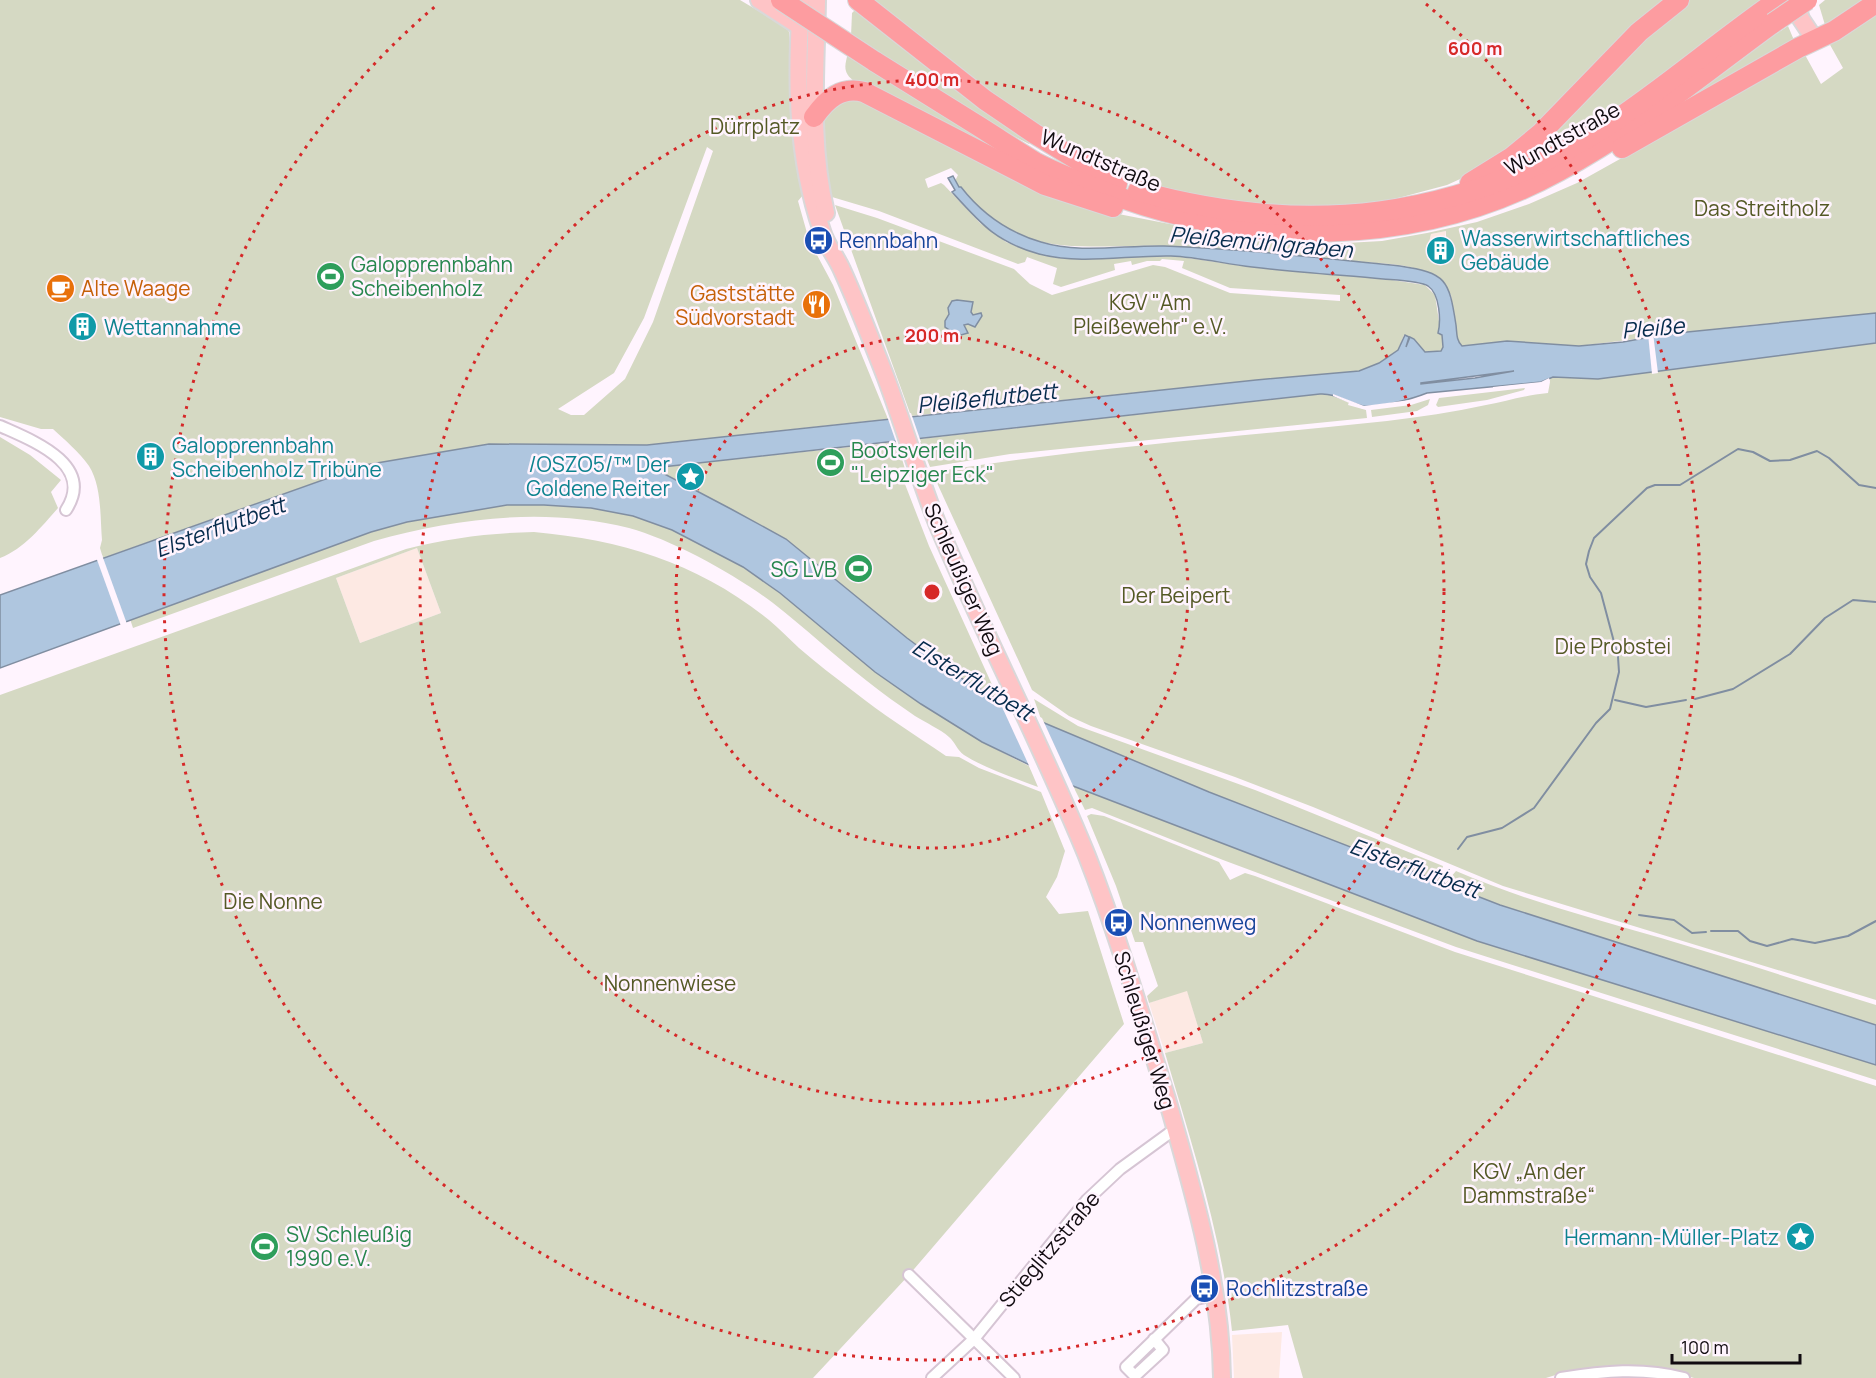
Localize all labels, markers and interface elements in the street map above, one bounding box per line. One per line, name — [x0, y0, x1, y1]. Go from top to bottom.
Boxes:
text: 600 m — [1448, 36, 1502, 60]
text: 400 m — [905, 67, 959, 91]
street label: Wundtstraße — [1499, 95, 1625, 181]
park label: Dürrplatz — [710, 112, 800, 140]
street label: Wundtstraße — [1037, 122, 1165, 198]
park label: Das Streitholz — [1694, 194, 1830, 222]
water label: Pleißemühlgraben — [1168, 219, 1355, 265]
bus stop icon: Rennbahn — [802, 224, 834, 256]
place label: Wasserwirtschaftliches Gebäude — [1461, 224, 1690, 276]
place label: Rennbahn — [839, 226, 938, 254]
building icon: Wasserwirtschaftliches Gebäude — [1424, 234, 1456, 266]
place label: Galopprennbahn Scheibenholz — [351, 250, 513, 302]
sports icon: Galopprennbahn Scheibenholz — [314, 260, 346, 292]
cafe icon: Alte Waage — [44, 272, 76, 304]
place label: Alte Waage — [81, 274, 190, 302]
place label: Gaststätte Südvorstadt — [675, 279, 795, 331]
park label: KGV "Am Pleißewehr" e.V. — [1073, 288, 1227, 340]
restaurant icon: Gaststätte Südvorstadt — [800, 289, 832, 321]
water label: Pleiße — [1621, 310, 1687, 346]
building icon: Wettannahme — [67, 311, 99, 343]
place label: Wettannahme — [104, 313, 241, 341]
text: 200 m — [905, 323, 959, 347]
water label: Pleißeflutbett — [916, 375, 1061, 420]
place label: Galopprennbahn Scheibenholz Tribüne — [172, 431, 382, 483]
place label: Bootsverleih "Leipziger Eck" — [851, 436, 994, 488]
building icon: Galopprennbahn Scheibenholz Tribüne — [135, 441, 167, 473]
sports icon: Bootsverleih "Leipziger Eck" — [814, 446, 846, 478]
place label: /OSZO5/™ Der Goldene Reiter — [526, 450, 670, 502]
place icon: /OSZO5/™ Der Goldene Reiter — [675, 460, 707, 492]
water label: Elsterflutbett — [151, 489, 292, 564]
street label: Schleußiger Weg — [918, 499, 1010, 659]
sports icon: SG LVB — [842, 553, 874, 585]
place label: SG LVB — [770, 555, 837, 583]
park label: Der Beipert — [1122, 581, 1230, 609]
centre of rings — [922, 582, 942, 602]
water label: Elsterflutbett — [907, 632, 1041, 729]
park label: Die Probstei — [1555, 632, 1671, 660]
water label: Elsterflutbett — [1346, 831, 1487, 906]
park label: Die Nonne — [223, 887, 323, 915]
bus stop icon: Nonnenweg — [1103, 906, 1135, 938]
place label: Nonnenweg — [1140, 908, 1257, 936]
street label: Schleußiger Weg — [1108, 948, 1182, 1112]
park label: Nonnenwiese — [604, 969, 736, 997]
park label: KGV „An der Dammstraße“ — [1463, 1157, 1595, 1209]
street label: Stieglitzstraße — [992, 1185, 1106, 1313]
place label: SV Schleußig 1990 e.V. — [286, 1220, 412, 1272]
place icon: Hermann-Müller-Platz — [1784, 1221, 1816, 1253]
place label: Hermann-Müller-Platz — [1564, 1223, 1779, 1251]
sports icon: SV Schleußig 1990 e.V. — [249, 1230, 281, 1262]
bus stop icon: Rochlitzstraße — [1189, 1272, 1221, 1304]
place label: Rochlitzstraße — [1226, 1274, 1368, 1302]
scale bar — [1672, 1327, 1800, 1365]
text: 100 m — [1681, 1335, 1729, 1359]

